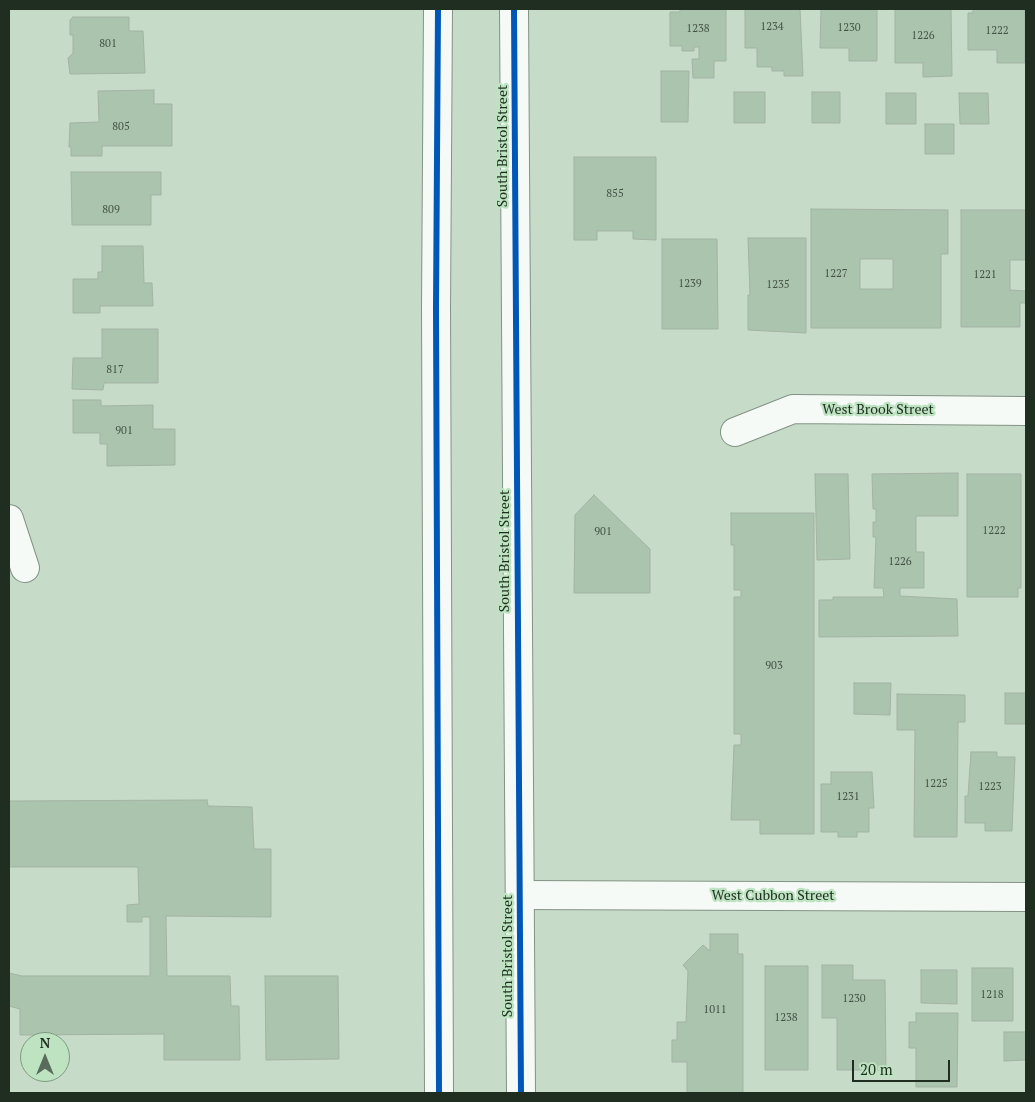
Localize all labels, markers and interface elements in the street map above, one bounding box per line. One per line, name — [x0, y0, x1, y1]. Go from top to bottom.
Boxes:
house number: 1234 — [760, 20, 784, 34]
house number: 1230 — [837, 21, 861, 35]
house number: 1238 — [686, 22, 710, 36]
house number: 1222 — [985, 24, 1009, 38]
house number: 1226 — [911, 29, 935, 43]
house number: 801 — [99, 37, 117, 51]
street label: South Bristol Street — [495, 85, 511, 207]
house number: 805 — [112, 120, 130, 134]
house number: 855 — [606, 187, 624, 201]
house number: 809 — [102, 203, 120, 217]
house number: 1227 — [824, 267, 848, 281]
house number: 1221 — [973, 268, 997, 282]
house number: 1239 — [678, 277, 702, 291]
house number: 1235 — [766, 278, 790, 292]
house number: 817 — [106, 363, 124, 377]
street label: West Brook Street — [822, 402, 934, 418]
house number: 901 — [115, 424, 133, 438]
street label: South Bristol Street — [497, 490, 513, 612]
house number: 1222 — [982, 524, 1006, 538]
house number: 901 — [594, 525, 612, 539]
house number: 1226 — [888, 555, 912, 569]
house number: 903 — [765, 659, 783, 673]
house number: 1225 — [924, 777, 948, 791]
house number: 1223 — [978, 780, 1002, 794]
house number: 1231 — [836, 790, 860, 804]
street label: West Cubbon Street — [712, 888, 834, 904]
street label: South Bristol Street — [500, 895, 516, 1017]
house number: 1218 — [980, 988, 1004, 1002]
house number: 1230 — [842, 992, 866, 1006]
house number: 1011 — [703, 1003, 727, 1017]
house number: 1238 — [774, 1011, 798, 1025]
north arrow — [20, 1032, 70, 1082]
text: N — [40, 1033, 50, 1052]
scale bar — [855, 1050, 952, 1082]
text: 20 m — [860, 1059, 893, 1079]

